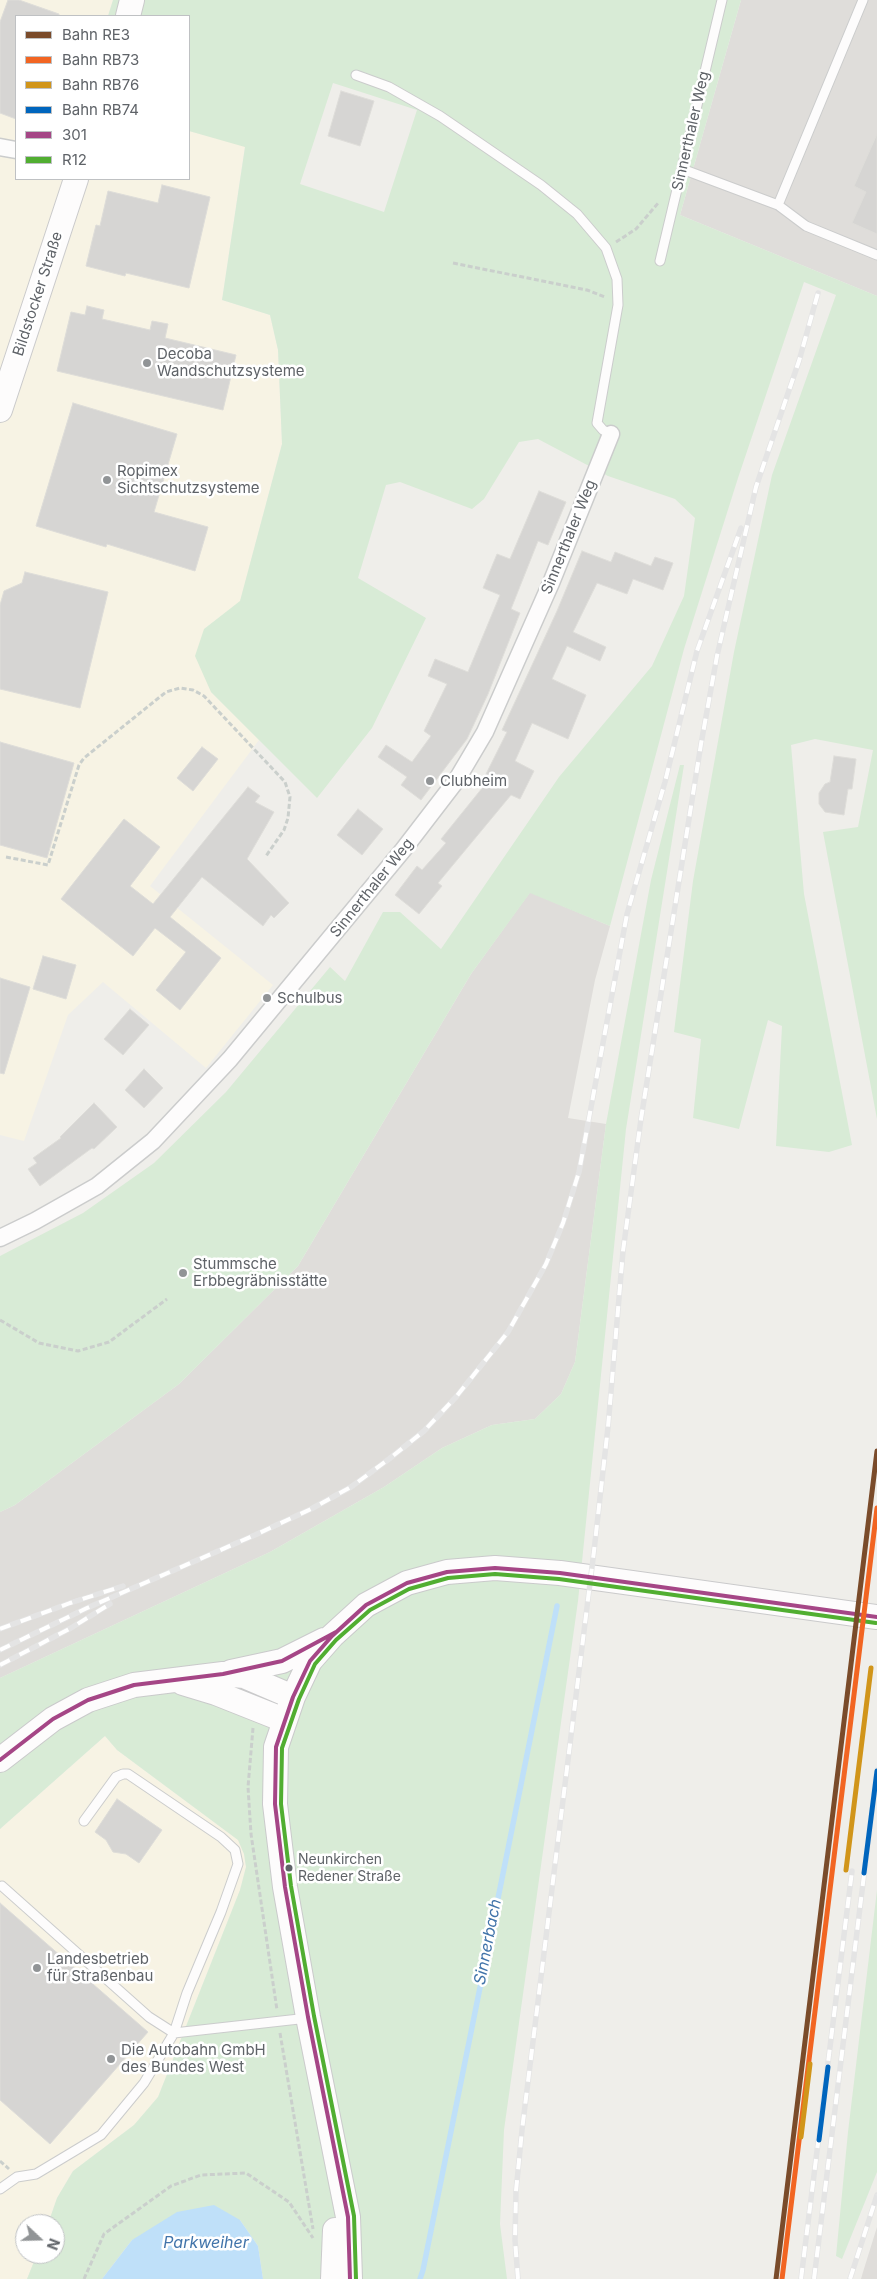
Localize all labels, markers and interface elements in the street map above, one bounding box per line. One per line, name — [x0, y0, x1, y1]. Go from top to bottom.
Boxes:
legend — [15, 15, 190, 180]
text: Bahn RE3 — [62, 25, 130, 44]
text: Bahn RB73 — [62, 50, 139, 69]
street label: Sinnerthaler Weg — [669, 70, 713, 192]
text: Bahn RB76 — [62, 75, 139, 94]
text: Bahn RB74 — [62, 100, 139, 119]
text: 301 — [62, 125, 87, 144]
text: R12 — [62, 150, 87, 169]
street label: Bildstocker Straße — [9, 230, 67, 358]
place label: Decoba Wandschutzsysteme — [157, 345, 305, 380]
marker: Decoba Wandschutzsysteme — [141, 357, 153, 369]
place label: Ropimex Sichtschutzsysteme — [117, 462, 260, 497]
marker: Ropimex Sichtschutzsysteme — [101, 474, 113, 486]
street label: Sinnerthaler Weg — [538, 477, 600, 597]
place label: Clubheim — [440, 772, 507, 790]
marker: Clubheim — [424, 775, 436, 787]
street label: Sinnerthaler Weg — [327, 835, 417, 941]
place label: Schulbus — [277, 989, 343, 1007]
marker: Schulbus — [261, 992, 273, 1004]
place label: Stummsche Erbbegräbnisstätte — [193, 1255, 327, 1290]
marker: Stummsche Erbbegräbnisstätte — [177, 1267, 189, 1279]
place label: Neunkirchen Redener Straße — [298, 1852, 401, 1884]
marker: Neunkirchen Redener Straße — [284, 1863, 294, 1873]
water label: Sinnerbach — [470, 1898, 506, 1986]
place label: Landesbetrieb für Straßenbau — [47, 1950, 153, 1985]
marker: Landesbetrieb für Straßenbau — [31, 1962, 43, 1974]
place label: Die Autobahn GmbH des Bundes West — [121, 2041, 266, 2076]
marker: Die Autobahn GmbH des Bundes West — [105, 2053, 117, 2065]
north arrow — [15, 2214, 65, 2264]
water label: Parkweiher — [163, 2233, 249, 2253]
text: N — [44, 2236, 63, 2252]

